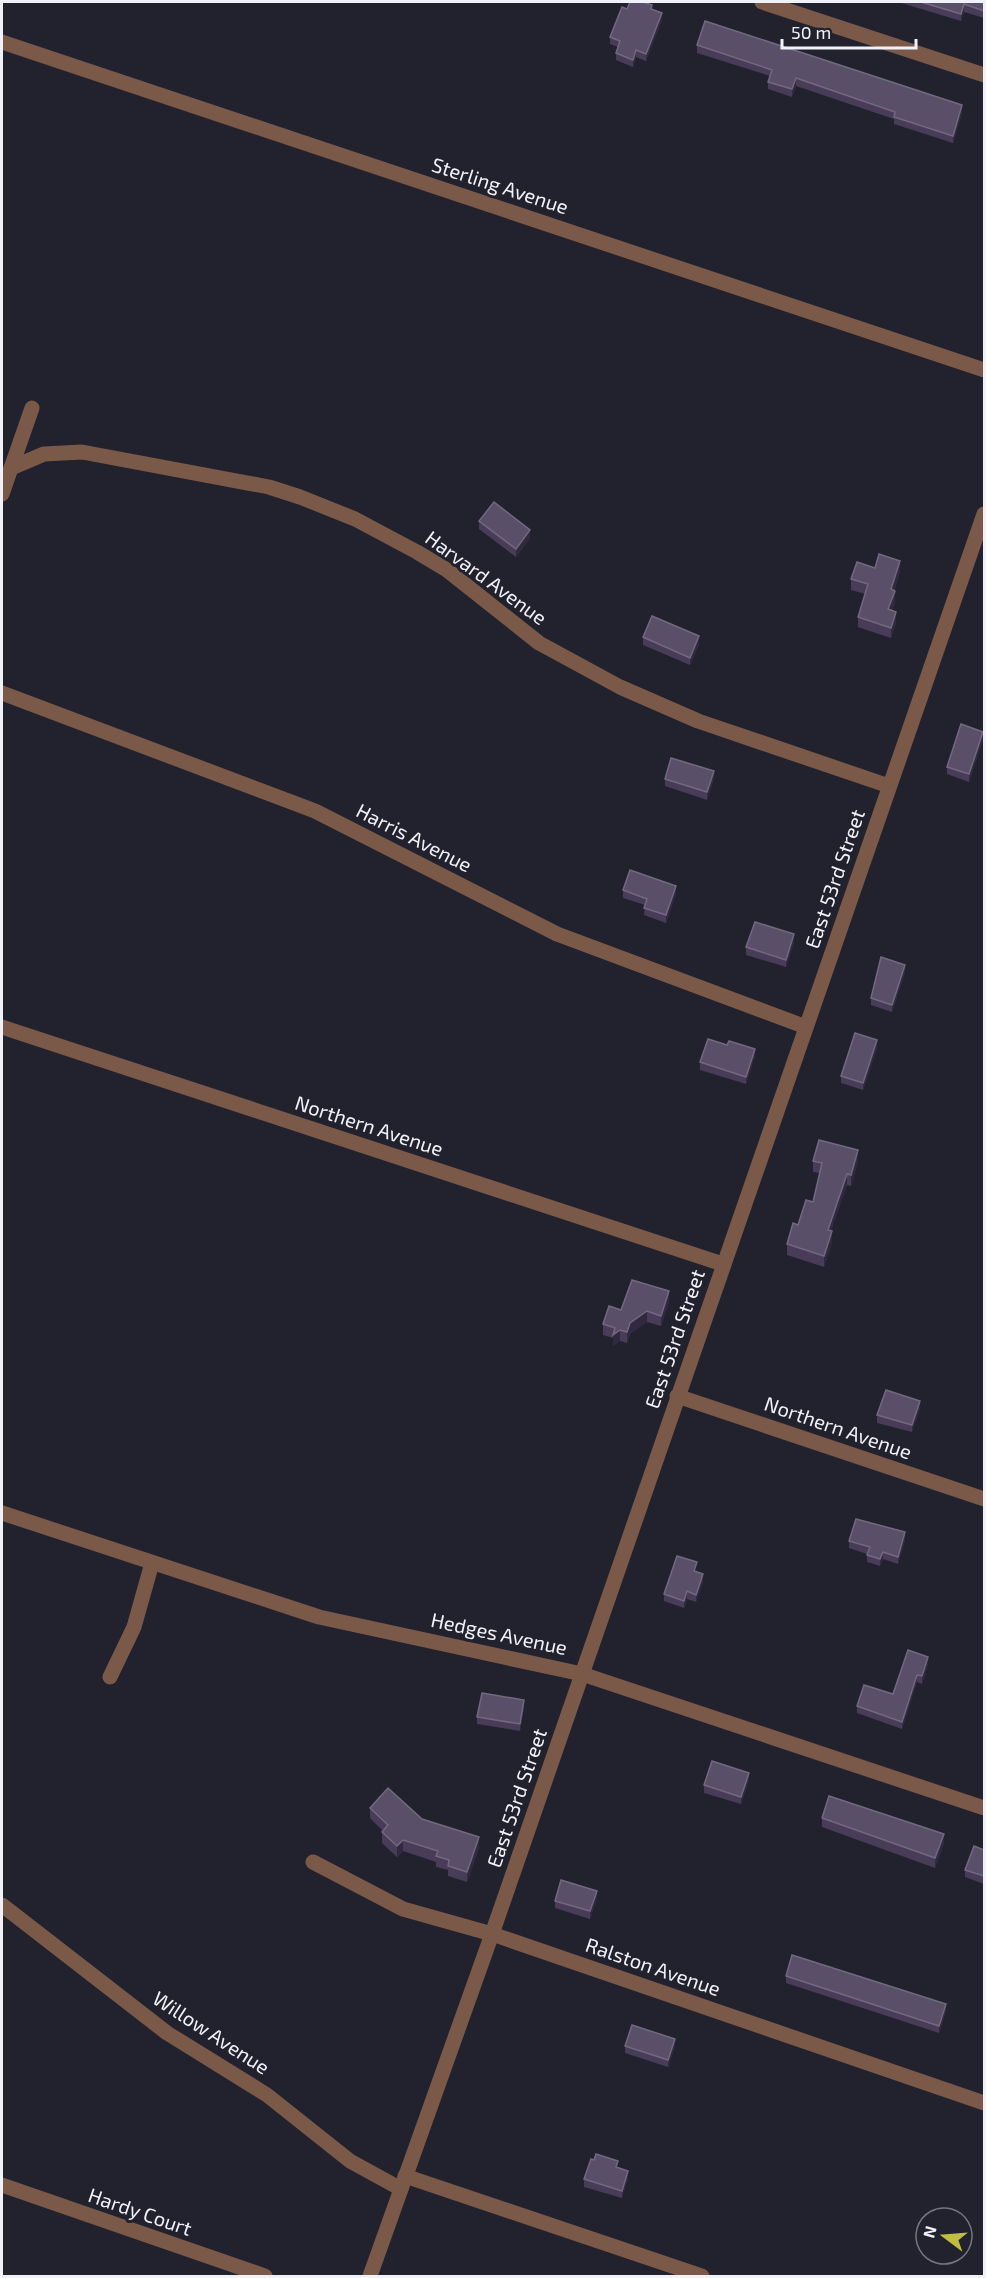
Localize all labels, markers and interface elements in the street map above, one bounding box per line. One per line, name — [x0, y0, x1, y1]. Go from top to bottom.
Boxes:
scale bar — [782, 12, 916, 50]
text: 50 m — [791, 21, 831, 43]
street label: Sterling Avenue — [429, 152, 572, 218]
street label: Harvard Avenue — [421, 525, 552, 629]
street label: Harris Avenue — [353, 798, 476, 877]
street label: East 53rd Street — [799, 806, 869, 951]
street label: Northern Avenue — [292, 1090, 446, 1160]
street label: East 53rd Street — [639, 1266, 709, 1411]
street label: Northern Avenue — [762, 1391, 915, 1463]
street label: Hedges Avenue — [429, 1607, 569, 1659]
street label: East 53rd Street — [481, 1725, 551, 1870]
street label: Ralston Avenue — [583, 1932, 724, 2000]
street label: Willow Avenue — [149, 1986, 274, 2079]
street label: Hardy Court — [85, 2182, 196, 2240]
north arrow — [914, 2206, 974, 2266]
text: N — [918, 2224, 940, 2240]

